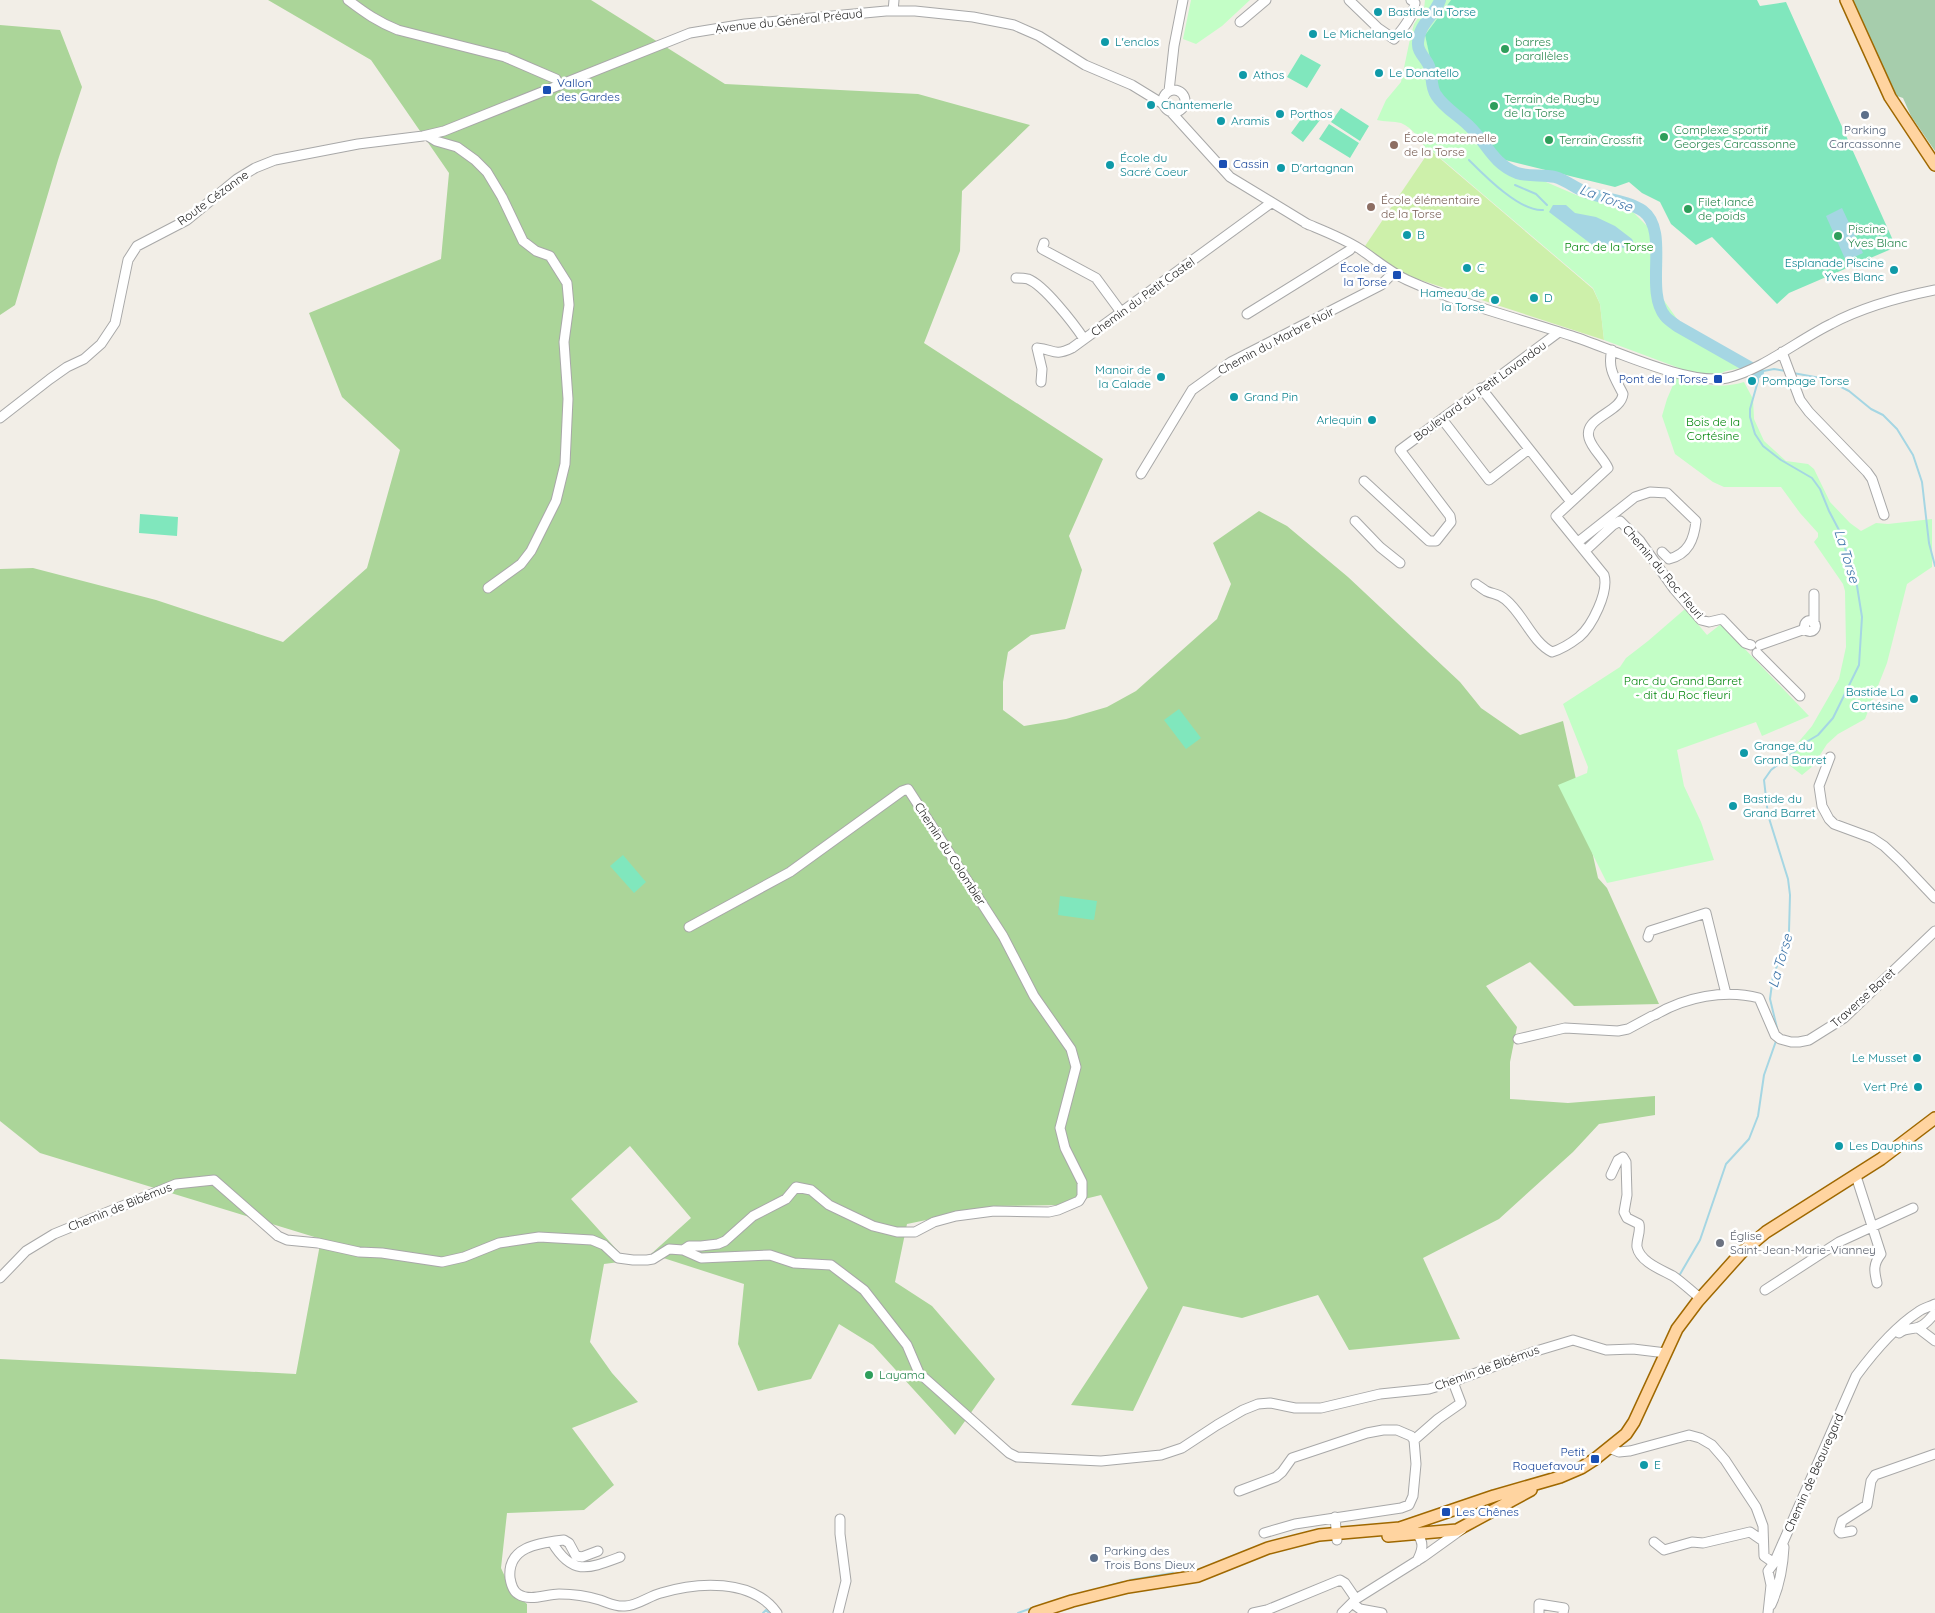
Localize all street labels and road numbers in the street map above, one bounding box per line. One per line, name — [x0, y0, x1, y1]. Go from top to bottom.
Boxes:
street label: Avenue du Général Préaud — [715, 5, 863, 36]
street label: Route Cézanne — [174, 167, 251, 228]
street label: Chemin du Petit Castel — [1088, 254, 1198, 339]
street label: Chemin du Marbre Noir — [1215, 303, 1337, 378]
street label: Boulevard du Petit Lavandou — [1410, 337, 1549, 444]
street label: Chemin du Roc Fleuri — [1620, 522, 1707, 622]
street label: Chemin du Colombier — [911, 799, 990, 908]
street label: Traverse Baret — [1827, 965, 1898, 1031]
street label: Chemin de Bibémus — [66, 1179, 174, 1234]
street label: Chemin de Bibémus — [1432, 1341, 1542, 1393]
street label: Chemin de Beauregard — [1781, 1411, 1847, 1535]

